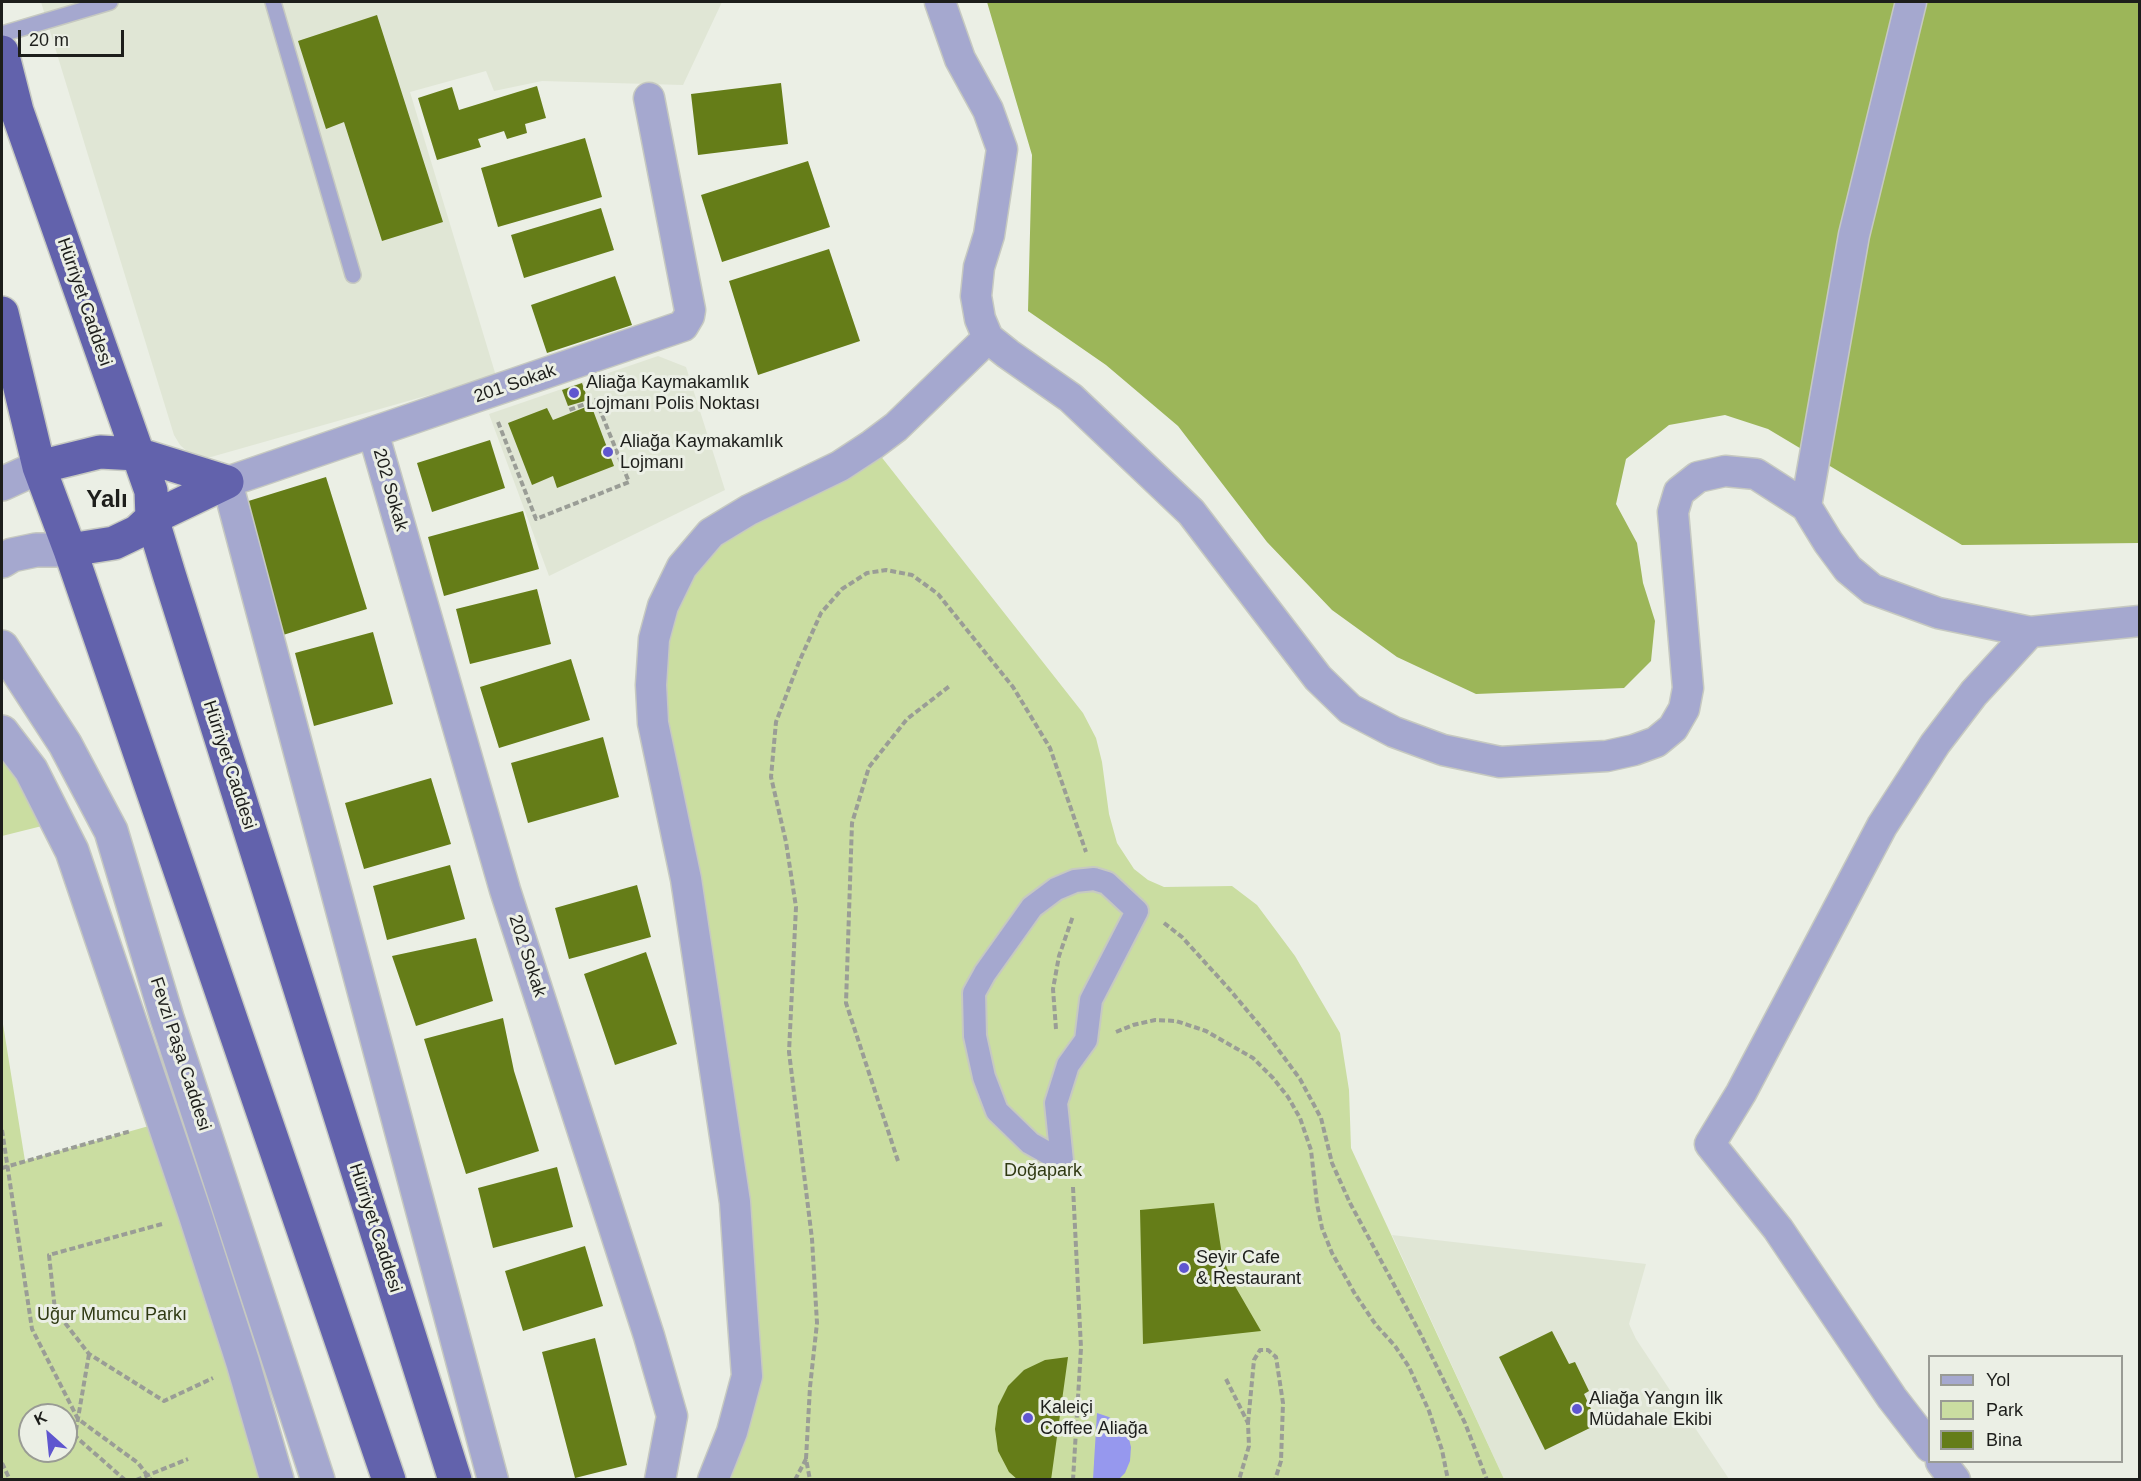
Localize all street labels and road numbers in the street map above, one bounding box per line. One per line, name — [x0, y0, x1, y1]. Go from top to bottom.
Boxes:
street label: Hürriyet Caddesi — [52, 235, 116, 369]
street label: 201 Sokak — [471, 360, 559, 408]
street label: 202 Sokak — [368, 446, 412, 534]
street label: Hürriyet Caddesi — [198, 698, 260, 832]
street label: 202 Sokak — [504, 912, 550, 1000]
street label: Fevzi Paşa Caddesi — [145, 975, 215, 1133]
street label: Hürriyet Caddesi — [344, 1161, 406, 1295]

